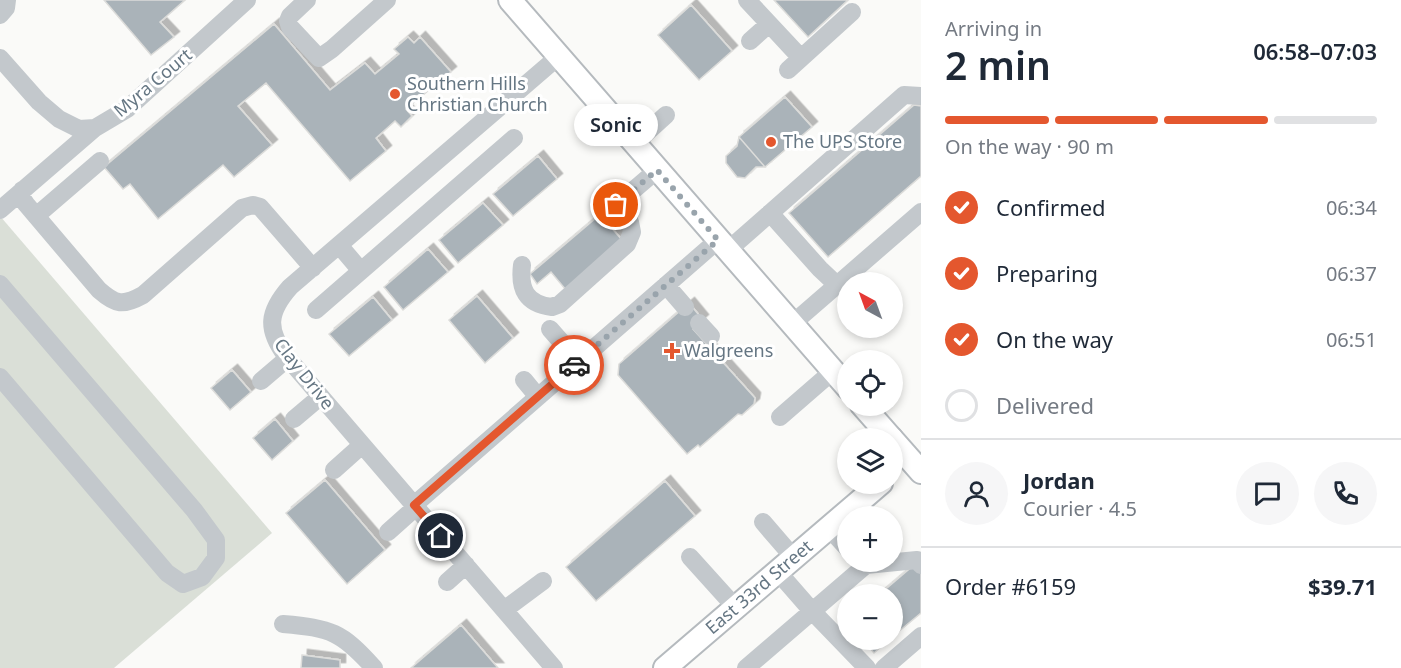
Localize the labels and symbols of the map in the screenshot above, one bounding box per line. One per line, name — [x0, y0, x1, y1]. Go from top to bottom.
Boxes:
street label: Myra Court — [108, 42, 197, 122]
place label: Southern Hills Christian Church — [407, 71, 548, 116]
marker: Southern Hills Christian Church — [388, 87, 402, 101]
callout: Sonic — [574, 103, 658, 145]
place label: The UPS Store — [783, 129, 902, 153]
marker: The UPS Store — [764, 135, 778, 149]
pin — [590, 179, 641, 230]
north arrow — [837, 272, 903, 338]
street label: Clay Drive — [269, 333, 340, 414]
courier — [544, 335, 604, 395]
place label: Walgreens — [684, 338, 773, 362]
marker: Walgreens — [665, 344, 679, 358]
pin — [415, 510, 466, 561]
street label: East 33rd Street — [700, 534, 817, 639]

